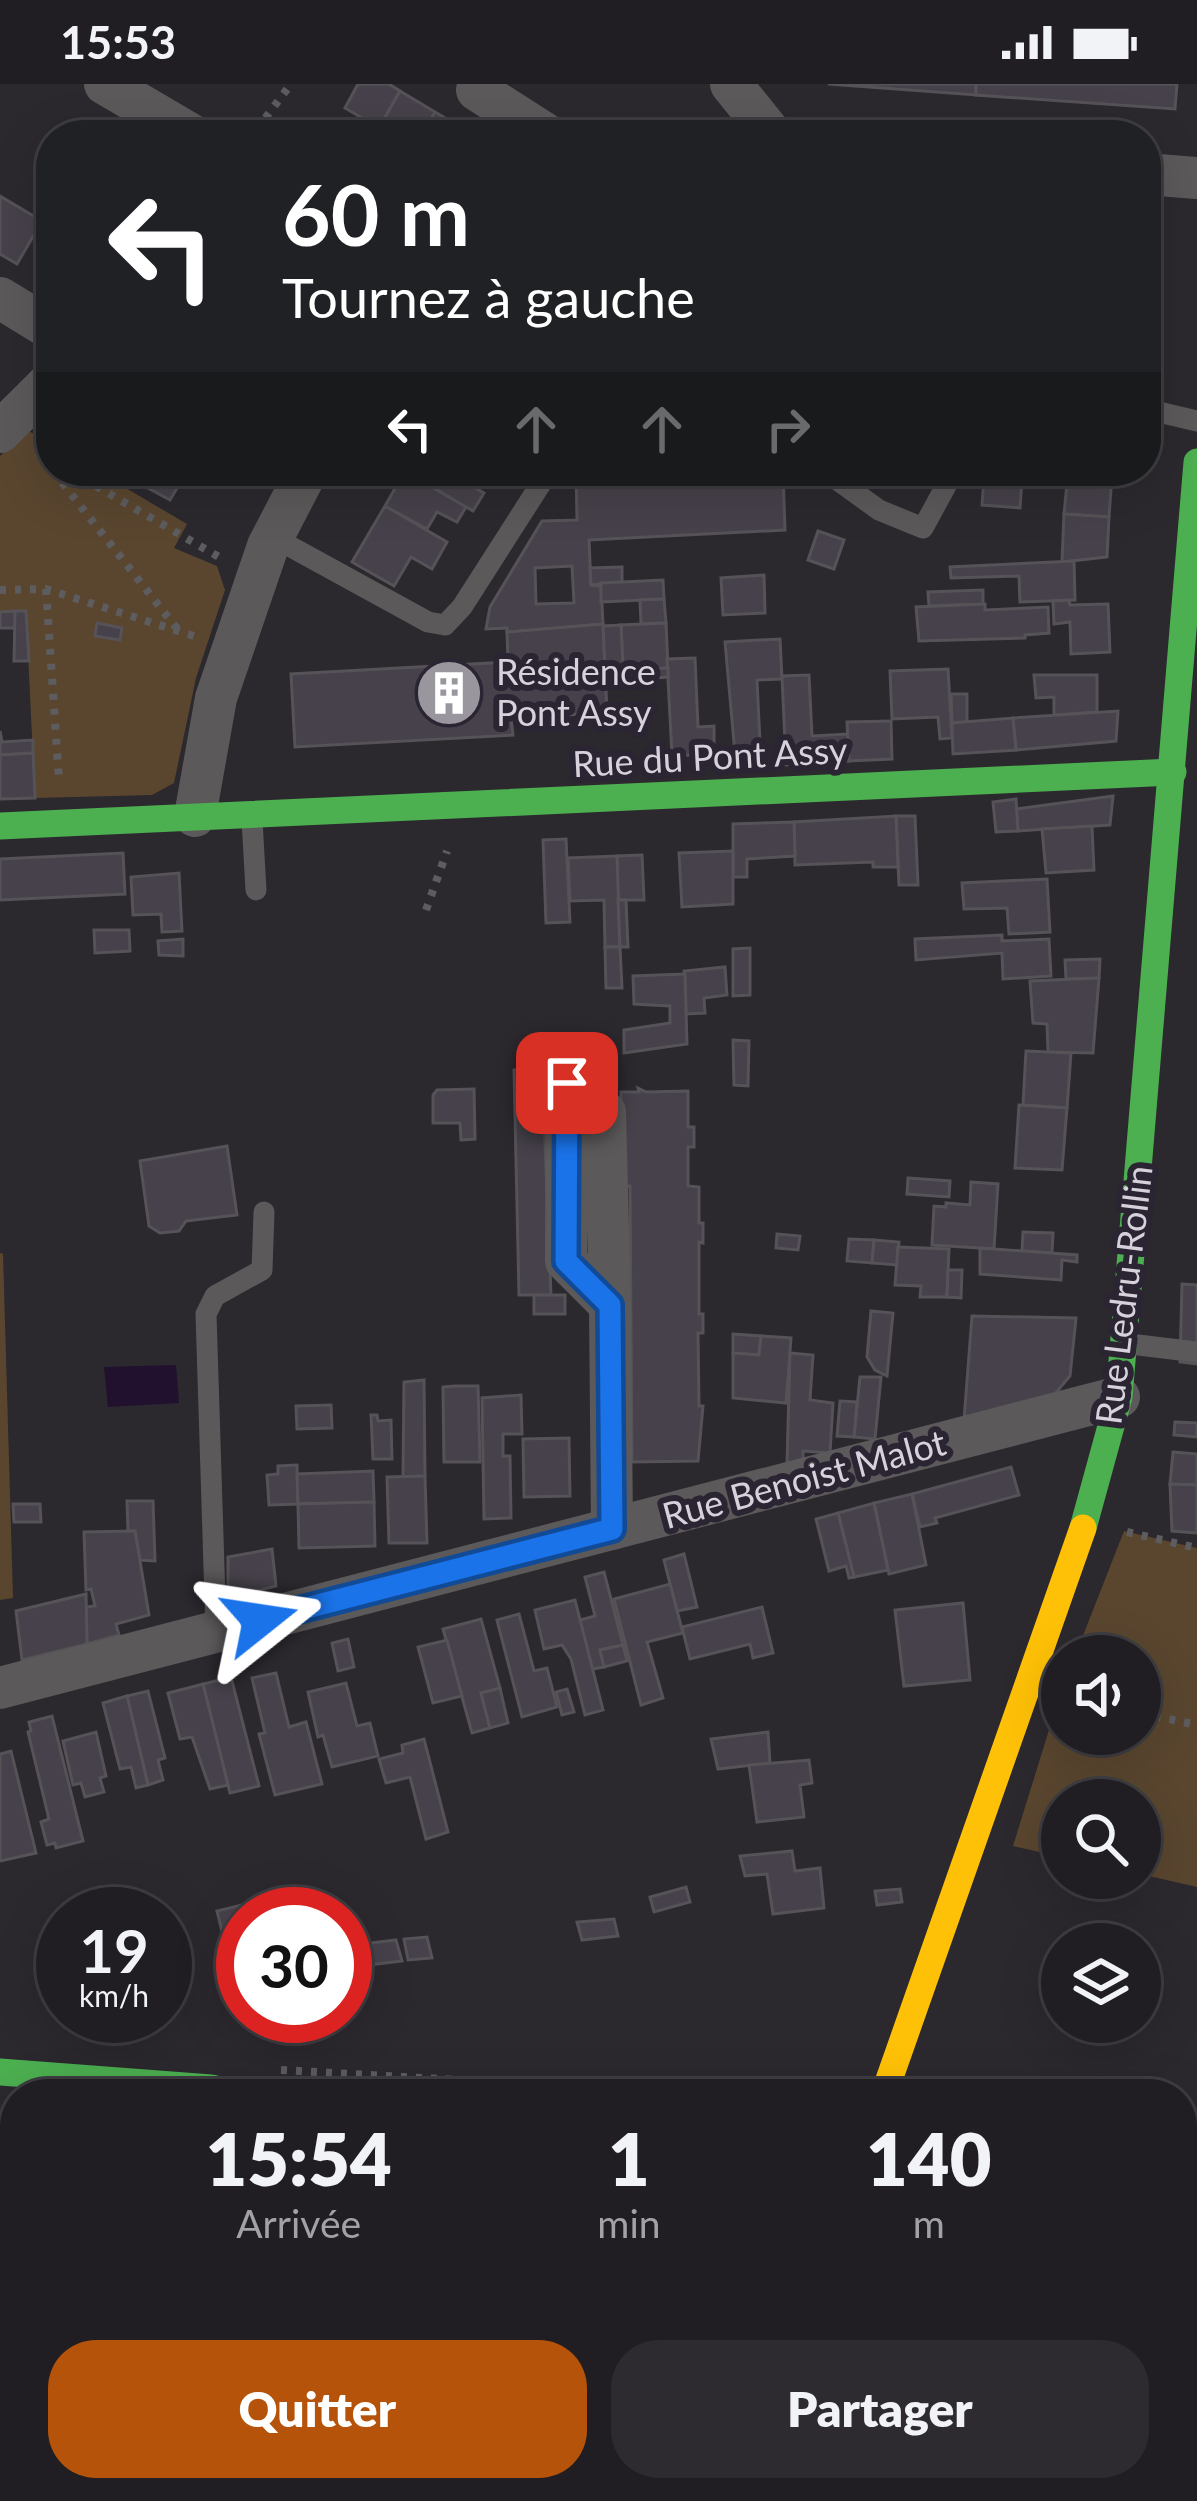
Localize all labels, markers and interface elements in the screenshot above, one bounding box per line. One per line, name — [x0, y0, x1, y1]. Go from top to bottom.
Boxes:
text: 15:53 — [60, 15, 176, 69]
text: 60 m — [282, 163, 470, 264]
icon: left — [84, 168, 240, 324]
text: Tournez à gauche — [282, 265, 695, 330]
icon: left — [377, 396, 443, 462]
icon: ahead — [503, 396, 569, 462]
icon: ahead — [629, 396, 695, 462]
icon: right — [755, 396, 821, 462]
place label: Résidence Pont Assy — [496, 649, 656, 734]
building icon: Résidence Pont Assy — [414, 658, 484, 728]
street label: Rue du Pont Assy — [571, 727, 849, 785]
pin — [516, 1032, 618, 1134]
icon: arrive — [534, 1050, 600, 1116]
street label: Rue Ledru-Rollin — [1085, 1163, 1161, 1427]
street label: Rue Benoist Malot — [657, 1419, 950, 1537]
position arrow — [197, 1557, 323, 1683]
map controls — [1041, 1635, 1161, 2043]
button: sound — [1041, 1635, 1161, 1755]
button: search — [1041, 1779, 1161, 1899]
speed limit sign: 30 — [216, 1887, 372, 2043]
text: 19 — [79, 1914, 149, 1986]
button: layers — [1041, 1923, 1161, 2043]
text: km/h — [79, 1977, 149, 2013]
text: 15:54 — [206, 2115, 392, 2201]
text: 1 — [608, 2115, 650, 2201]
text: 140 — [866, 2115, 991, 2201]
text: Arrivée — [236, 2200, 361, 2246]
text: min — [597, 2200, 661, 2246]
text: m — [913, 2200, 945, 2246]
button: Quitter — [48, 2340, 587, 2478]
button: Partager — [611, 2340, 1149, 2478]

